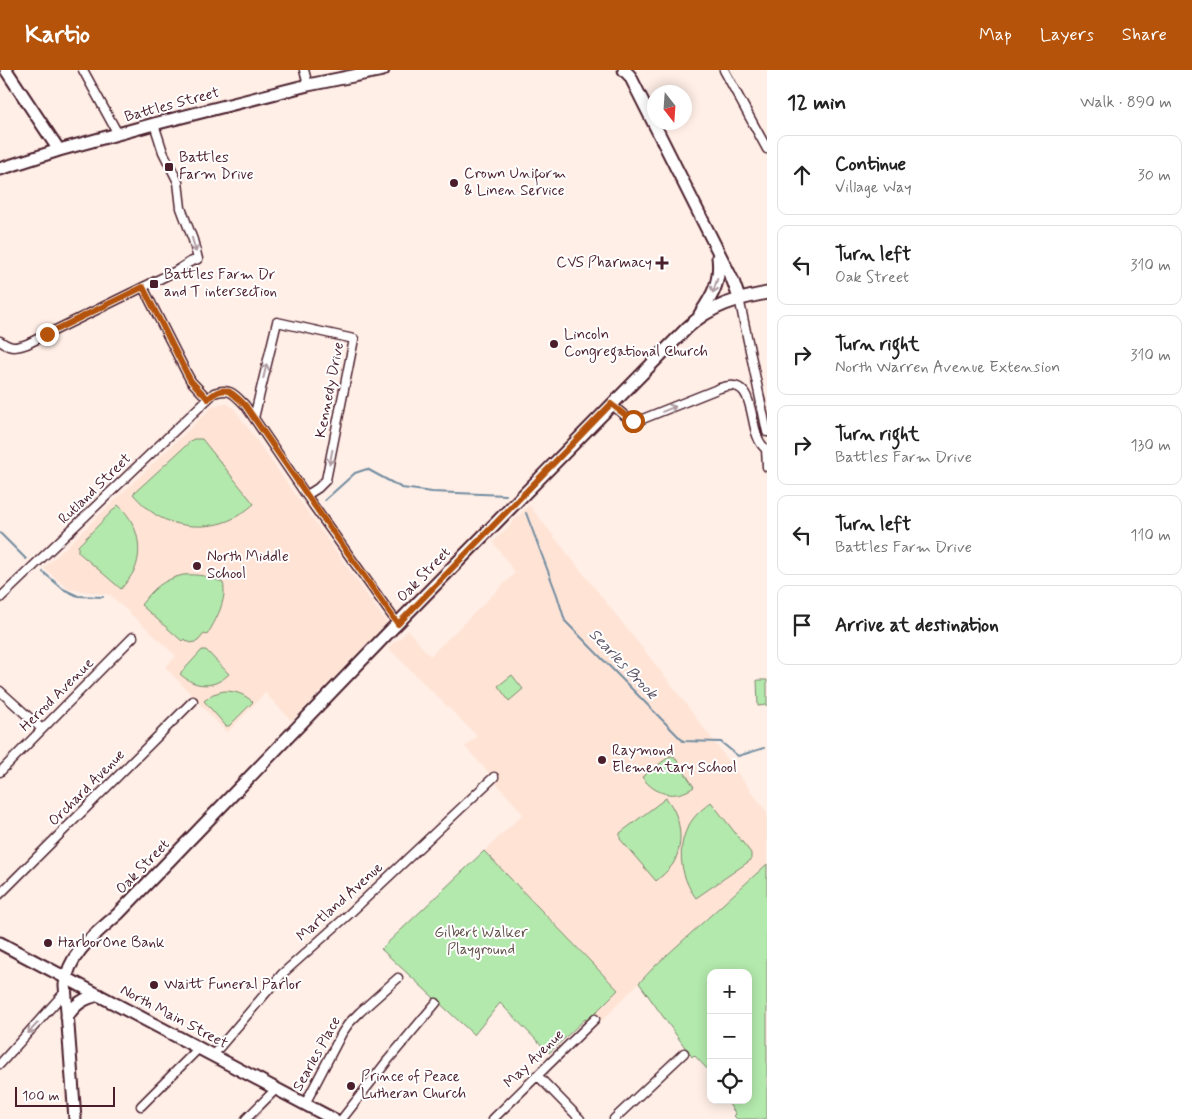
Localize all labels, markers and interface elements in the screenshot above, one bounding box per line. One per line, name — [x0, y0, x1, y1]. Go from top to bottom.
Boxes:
text: Kartio — [25, 20, 90, 51]
text: Map — [979, 23, 1012, 47]
text: Layers — [1040, 23, 1094, 47]
text: Share — [1122, 23, 1167, 47]
street label: Battles Street — [122, 83, 222, 127]
north arrow — [647, 85, 692, 130]
text: 12 min — [787, 89, 846, 117]
text: Walk · 890 m — [1080, 92, 1172, 113]
place label: Battles Farm Drive — [179, 148, 254, 185]
text: Continue — [835, 152, 906, 177]
marker: Battles Farm Drive — [163, 161, 175, 173]
icon: ahead — [788, 161, 816, 189]
place label: Crown Uniform & Linen Service — [464, 164, 566, 201]
text: 30 m — [1138, 165, 1171, 186]
marker: Crown Uniform & Linen Service — [448, 177, 460, 189]
text: Village Way — [835, 177, 912, 198]
one-way arrow — [189, 236, 199, 252]
text: Turn left — [835, 242, 911, 267]
icon: left — [788, 251, 816, 279]
place label: CVS Pharmacy — [556, 253, 652, 273]
text: 310 m — [1130, 255, 1171, 276]
marker: CVS Pharmacy — [656, 257, 668, 269]
place label: Battles Farm Dr and T intersection — [164, 265, 277, 302]
text: Oak Street — [835, 267, 909, 288]
one-way arrow — [710, 277, 720, 293]
marker: Battles Farm Dr and T intersection — [148, 278, 160, 290]
route end — [36, 323, 59, 346]
place label: Lincoln Congregational Church — [564, 325, 708, 363]
text: Turn right — [835, 332, 919, 357]
marker: Lincoln Congregational Church — [548, 338, 560, 350]
street label: Kennedy Drive — [311, 340, 349, 440]
icon: right — [788, 341, 816, 369]
text: 310 m — [1130, 345, 1171, 366]
text: North Warren Avenue Extension — [835, 357, 1060, 378]
one-way arrow — [261, 363, 270, 379]
one-way arrow — [661, 403, 676, 413]
route start — [622, 410, 645, 433]
text: Turn right — [835, 422, 919, 447]
icon: right — [788, 431, 816, 459]
text: 130 m — [1130, 435, 1171, 456]
text: Battles Farm Drive — [835, 447, 972, 468]
street label: Rutland Street — [54, 449, 136, 529]
one-way arrow — [325, 449, 335, 465]
text: Turn left — [835, 512, 911, 537]
icon: left — [788, 521, 816, 549]
text: 110 m — [1130, 525, 1171, 546]
text: Battles Farm Drive — [835, 537, 972, 558]
street label: Oak Street — [393, 543, 456, 607]
place label: North Middle School — [207, 547, 289, 584]
marker: North Middle School — [191, 560, 203, 572]
icon: arrive — [788, 611, 816, 639]
text: Arrive at destination — [835, 613, 999, 638]
water label: Searles Brook — [584, 624, 663, 705]
street label: Herrod Avenue — [16, 654, 98, 736]
place label: Raymond Elementary School — [612, 741, 737, 778]
street label: Orchard Avenue — [44, 745, 130, 831]
marker: Raymond Elementary School — [596, 754, 608, 766]
street label: Oak Street — [112, 835, 175, 899]
street label: Martland Avenue — [292, 858, 388, 946]
park label: Gilbert Walker Playground — [434, 923, 528, 960]
place label: HarborOne Bank — [58, 933, 165, 953]
marker: HarborOne Bank — [42, 937, 54, 949]
map controls — [707, 969, 752, 1104]
button: + — [707, 969, 752, 1014]
place label: Waitt Funeral Parlor — [164, 975, 302, 995]
marker: Waitt Funeral Parlor — [148, 979, 160, 991]
street label: North Main Street — [117, 980, 231, 1054]
street label: Searles Place — [288, 1013, 346, 1095]
button: − — [707, 1014, 752, 1059]
one-way arrow — [27, 1022, 39, 1035]
street label: May Avenue — [500, 1025, 569, 1093]
button: locate — [707, 1059, 752, 1104]
place label: Prince of Peace Lutheran Church — [361, 1067, 466, 1104]
marker: Prince of Peace Lutheran Church — [345, 1080, 357, 1092]
scale bar — [15, 1084, 115, 1107]
text: 100 m — [22, 1087, 60, 1105]

